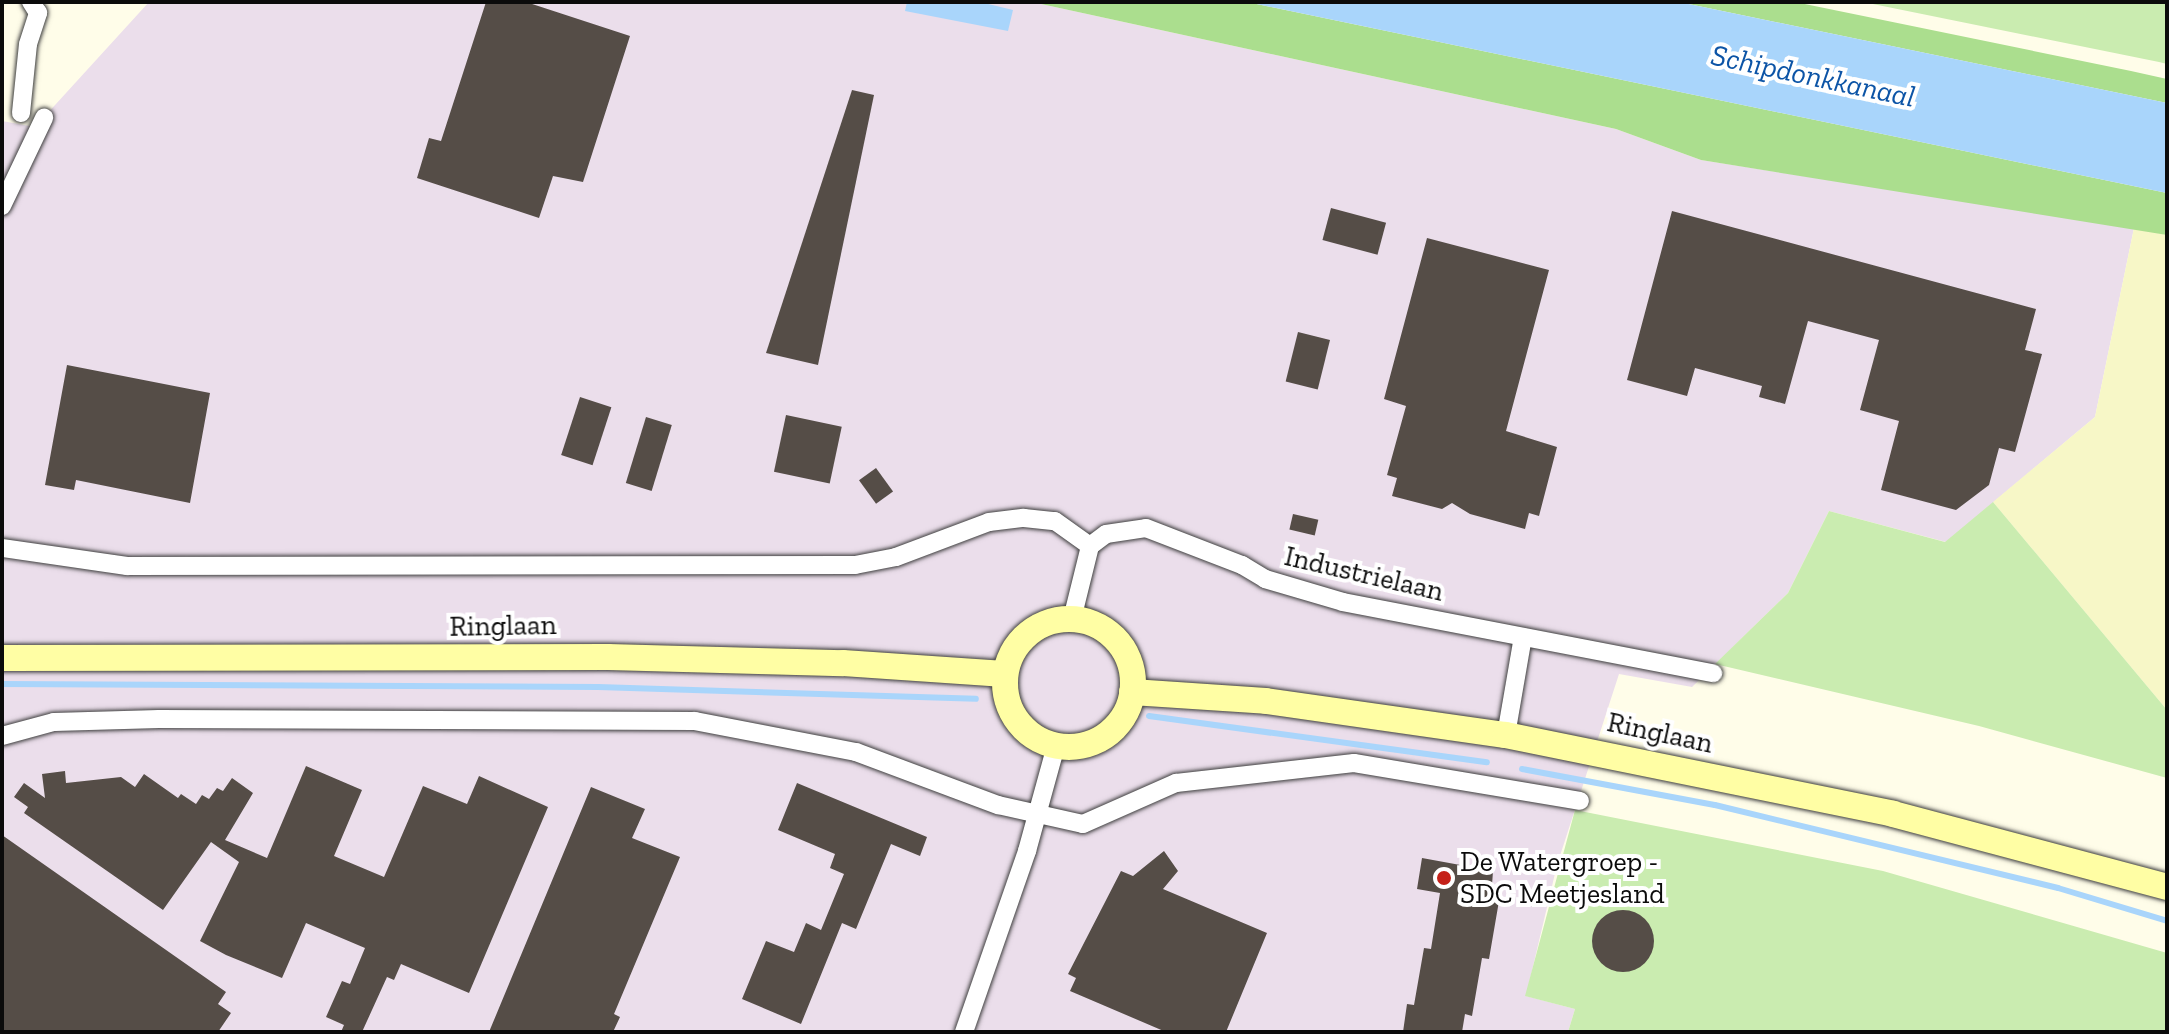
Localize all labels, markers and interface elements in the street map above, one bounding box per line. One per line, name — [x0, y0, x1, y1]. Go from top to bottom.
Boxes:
water label: Schipdonkkanaal — [1708, 37, 1918, 115]
street label: Industrielaan — [1281, 539, 1447, 609]
street label: Ringlaan — [449, 608, 557, 644]
street label: Ringlaan — [1604, 705, 1716, 761]
place label: De Watergroep - SDC Meetjesland — [1460, 845, 1665, 911]
marker: De Watergroep - SDC Meetjesland — [1435, 869, 1453, 887]

